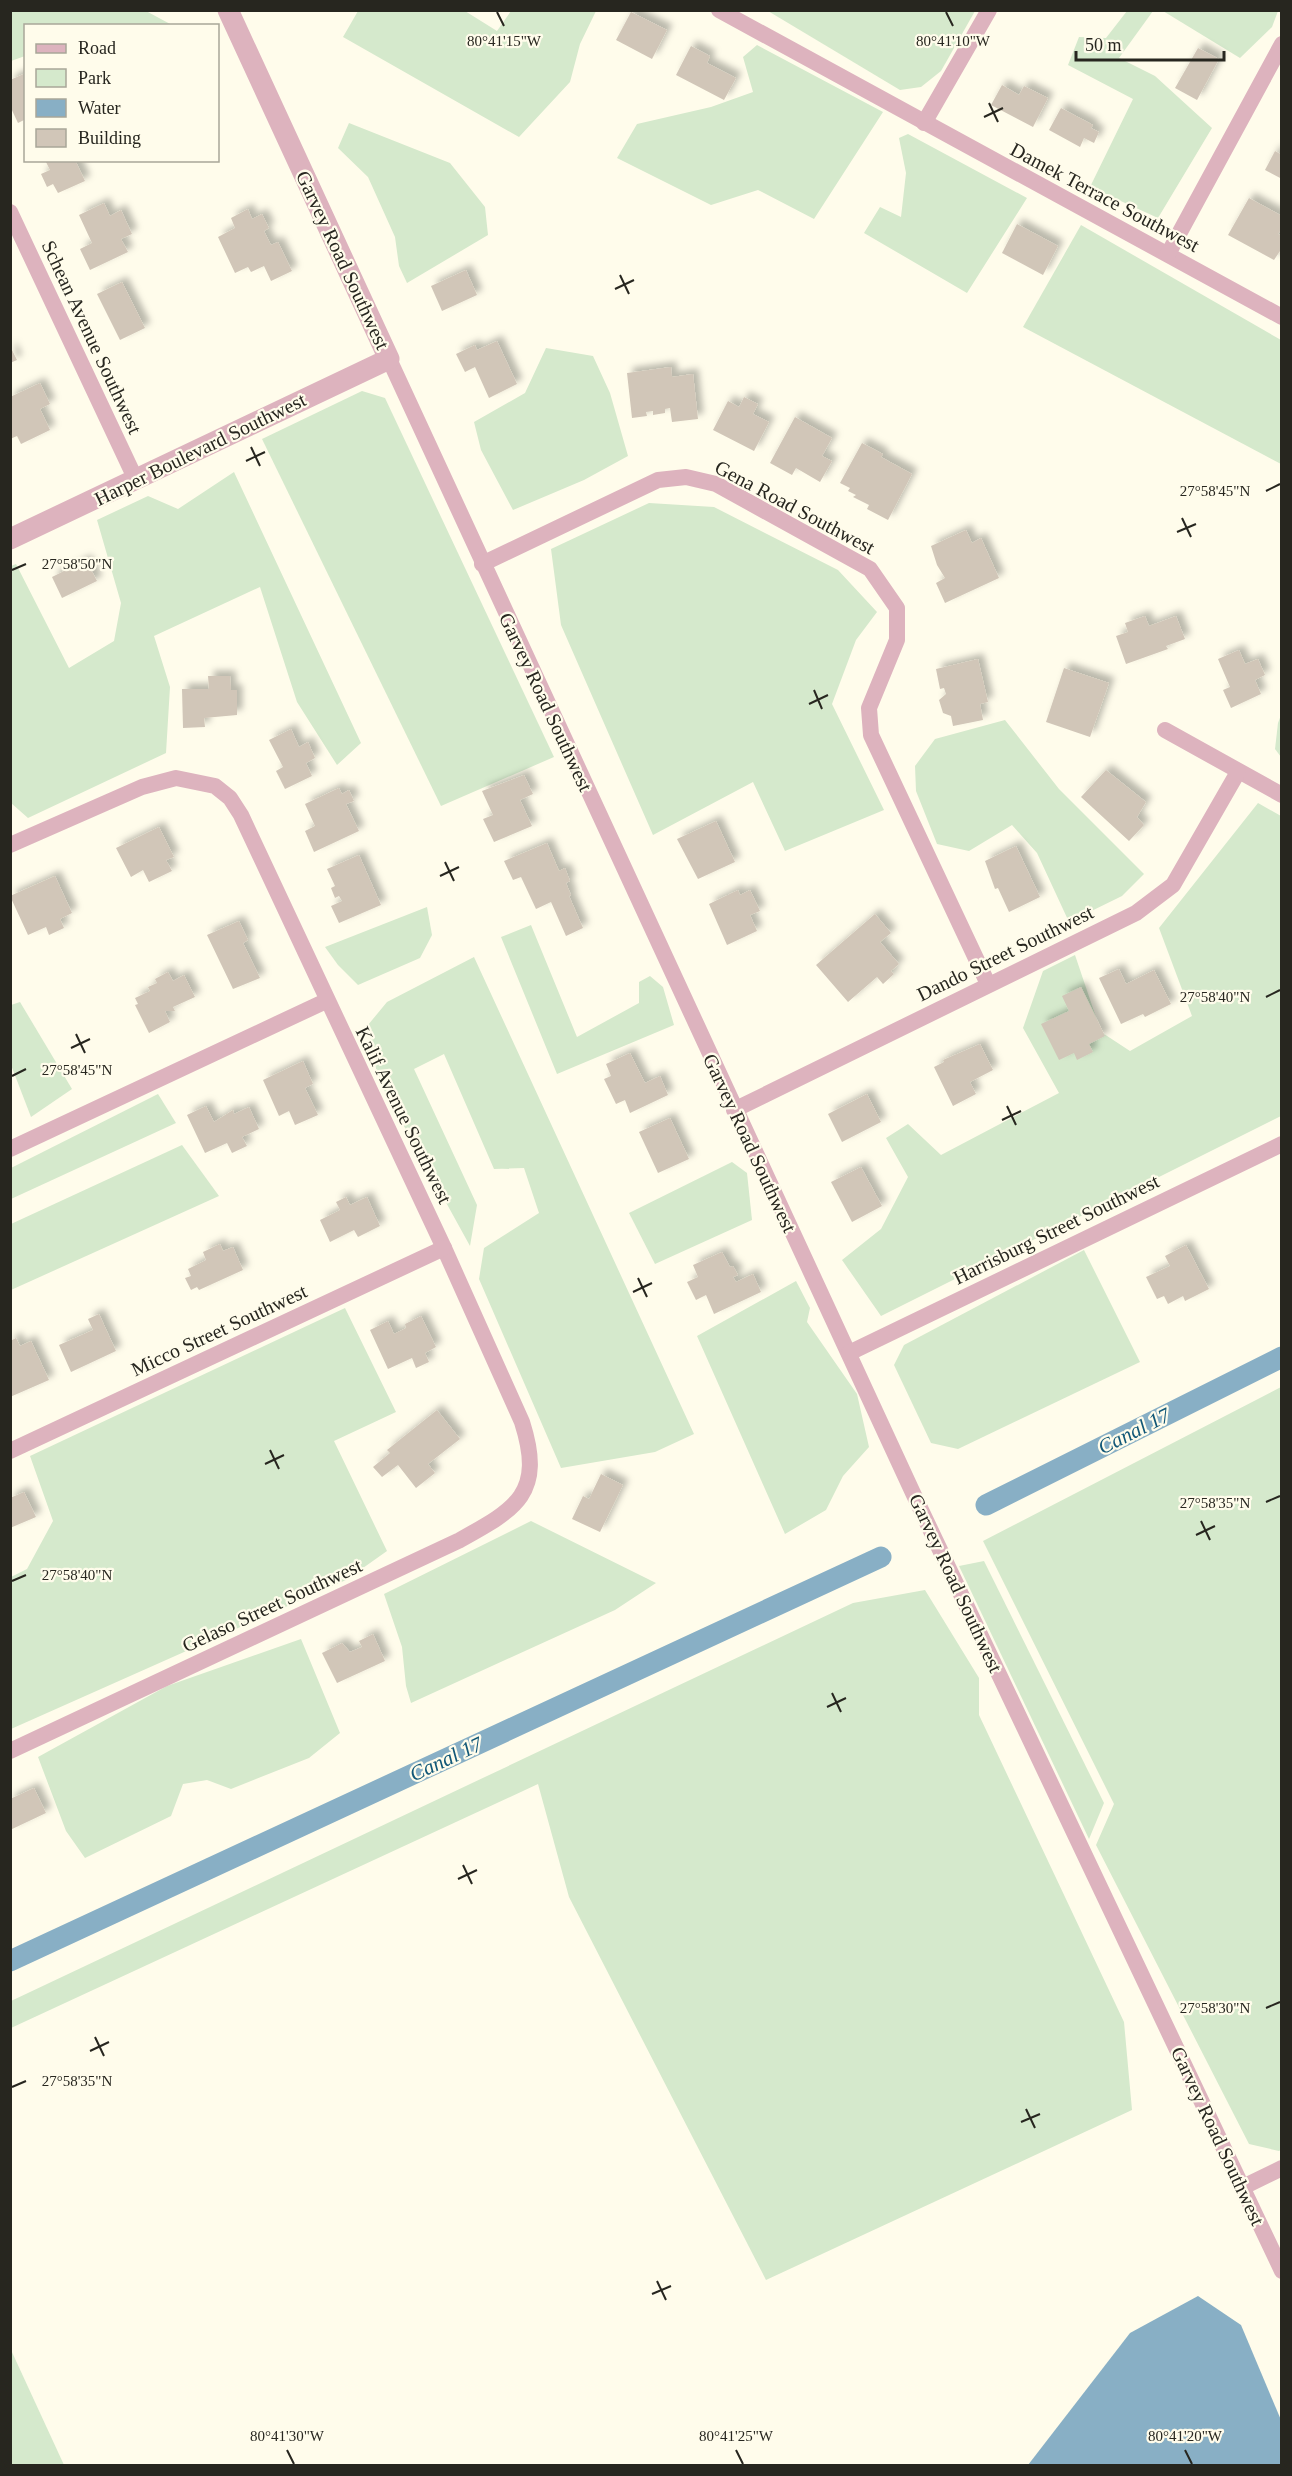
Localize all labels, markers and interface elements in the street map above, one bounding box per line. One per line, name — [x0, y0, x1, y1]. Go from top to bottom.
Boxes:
legend — [24, 24, 219, 162]
scale bar — [1076, 24, 1224, 62]
text: 80°41'15"W — [467, 33, 542, 49]
text: 80°41'10"W — [916, 33, 991, 49]
text: 50 m — [1085, 35, 1122, 55]
text: Road — [78, 38, 116, 58]
text: Park — [78, 68, 111, 88]
text: Water — [78, 98, 121, 118]
text: Building — [78, 128, 141, 148]
street label: Damek Terrace Southwest — [1007, 138, 1203, 256]
street label: Garvey Road Southwest — [291, 167, 394, 354]
street label: Schean Avenue Southwest — [38, 237, 147, 438]
street label: Harper Boulevard Southwest — [91, 388, 310, 511]
street label: Gena Road Southwest — [711, 456, 879, 559]
text: 27°58'45"N — [1180, 483, 1250, 499]
text: 27°58'50"N — [42, 556, 112, 572]
street label: Garvey Road Southwest — [494, 609, 597, 796]
street label: Dando Street Southwest — [913, 901, 1097, 1005]
text: 27°58'40"N — [1180, 989, 1250, 1005]
street label: Kalif Avenue Southwest — [352, 1023, 457, 1207]
street label: Garvey Road Southwest — [698, 1050, 801, 1237]
text: 27°58'45"N — [42, 1062, 112, 1078]
street label: Harrisburg Street Southwest — [949, 1169, 1163, 1289]
street label: Micco Street Southwest — [128, 1279, 311, 1380]
water label: Canal 17 — [1094, 1402, 1175, 1459]
street label: Garvey Road Southwest — [904, 1490, 1007, 1677]
text: 27°58'35"N — [1180, 1495, 1250, 1511]
street label: Gelaso Street Southwest — [179, 1554, 366, 1656]
text: 27°58'40"N — [42, 1567, 112, 1583]
water label: Canal 17 — [406, 1731, 488, 1786]
text: 27°58'30"N — [1180, 2000, 1250, 2016]
street label: Garvey Road Southwest — [1166, 2043, 1269, 2230]
text: 27°58'35"N — [42, 2073, 112, 2089]
text: 80°41'30"W — [250, 2428, 325, 2444]
text: 80°41'25"W — [699, 2428, 774, 2444]
text: 80°41'20"W — [1148, 2428, 1223, 2444]

